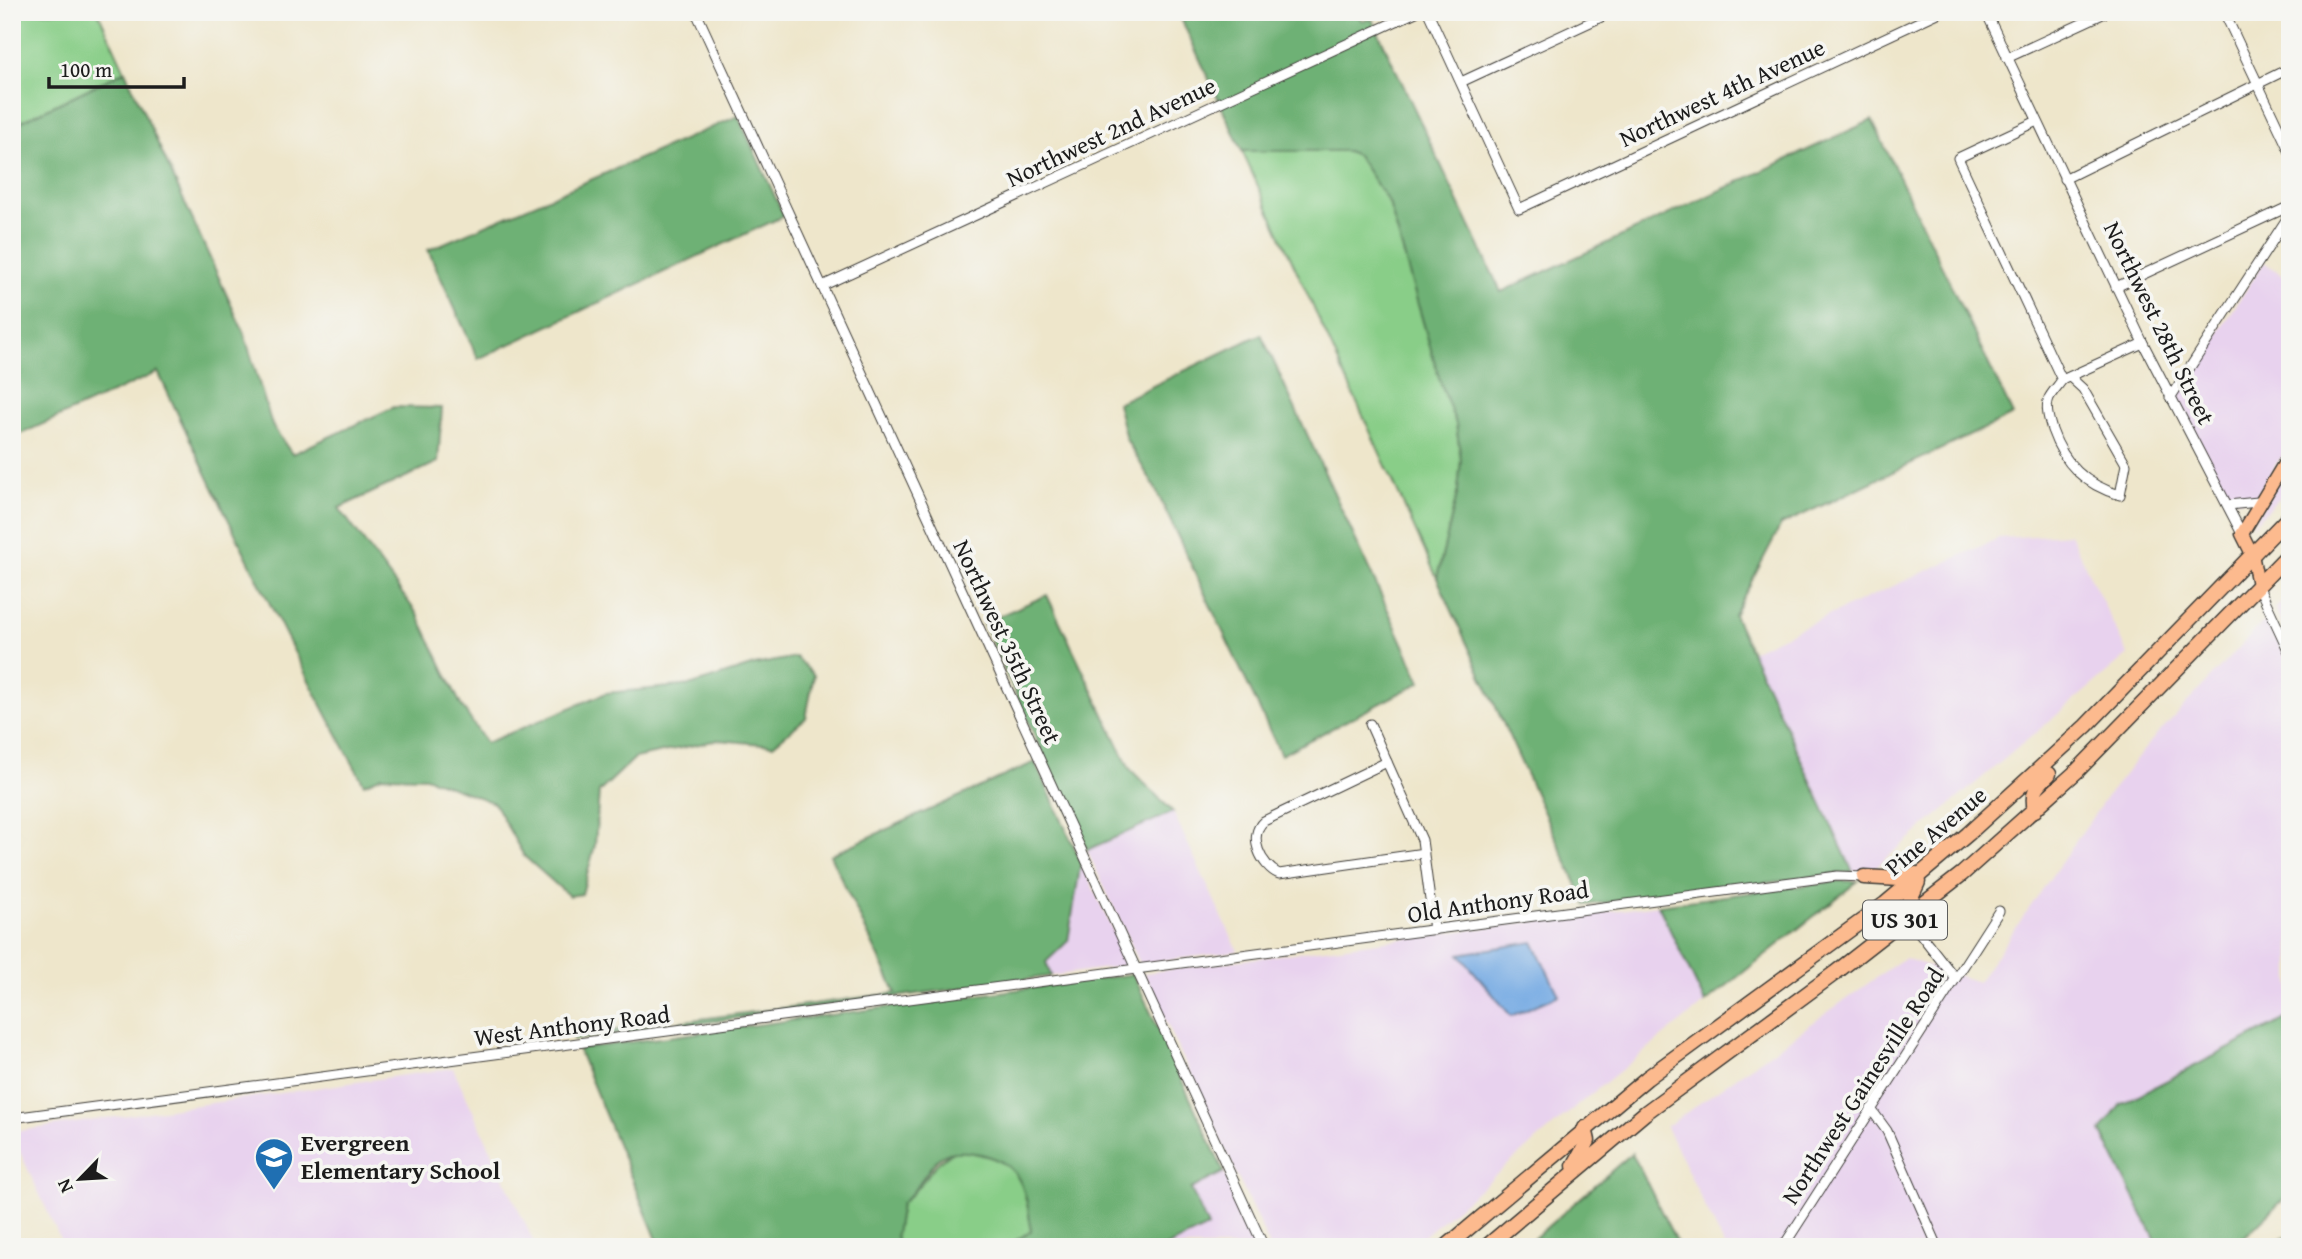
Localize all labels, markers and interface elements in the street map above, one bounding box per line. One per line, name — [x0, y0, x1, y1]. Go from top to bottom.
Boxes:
street label: Northwest 4th Avenue — [1613, 29, 1830, 156]
scale bar — [49, 46, 184, 90]
text: 100 m — [60, 54, 112, 85]
street label: Northwest 2nd Avenue — [1000, 68, 1221, 196]
street label: Northwest 28th Street — [2095, 215, 2224, 431]
street label: Northwest 35th Street — [945, 534, 1070, 750]
street label: Pine Avenue — [1877, 778, 1994, 884]
street label: Old Anthony Road — [1405, 871, 1591, 932]
road number: US 301 — [1863, 900, 1947, 939]
street label: Northwest Gainesville Road — [1773, 960, 1953, 1211]
street label: West Anthony Road — [472, 996, 672, 1055]
place label: Evergreen Elementary School — [301, 1125, 501, 1188]
school or university icon: Evergreen Elementary School — [253, 1136, 295, 1191]
north arrow — [46, 1144, 116, 1214]
text: N — [49, 1174, 80, 1198]

